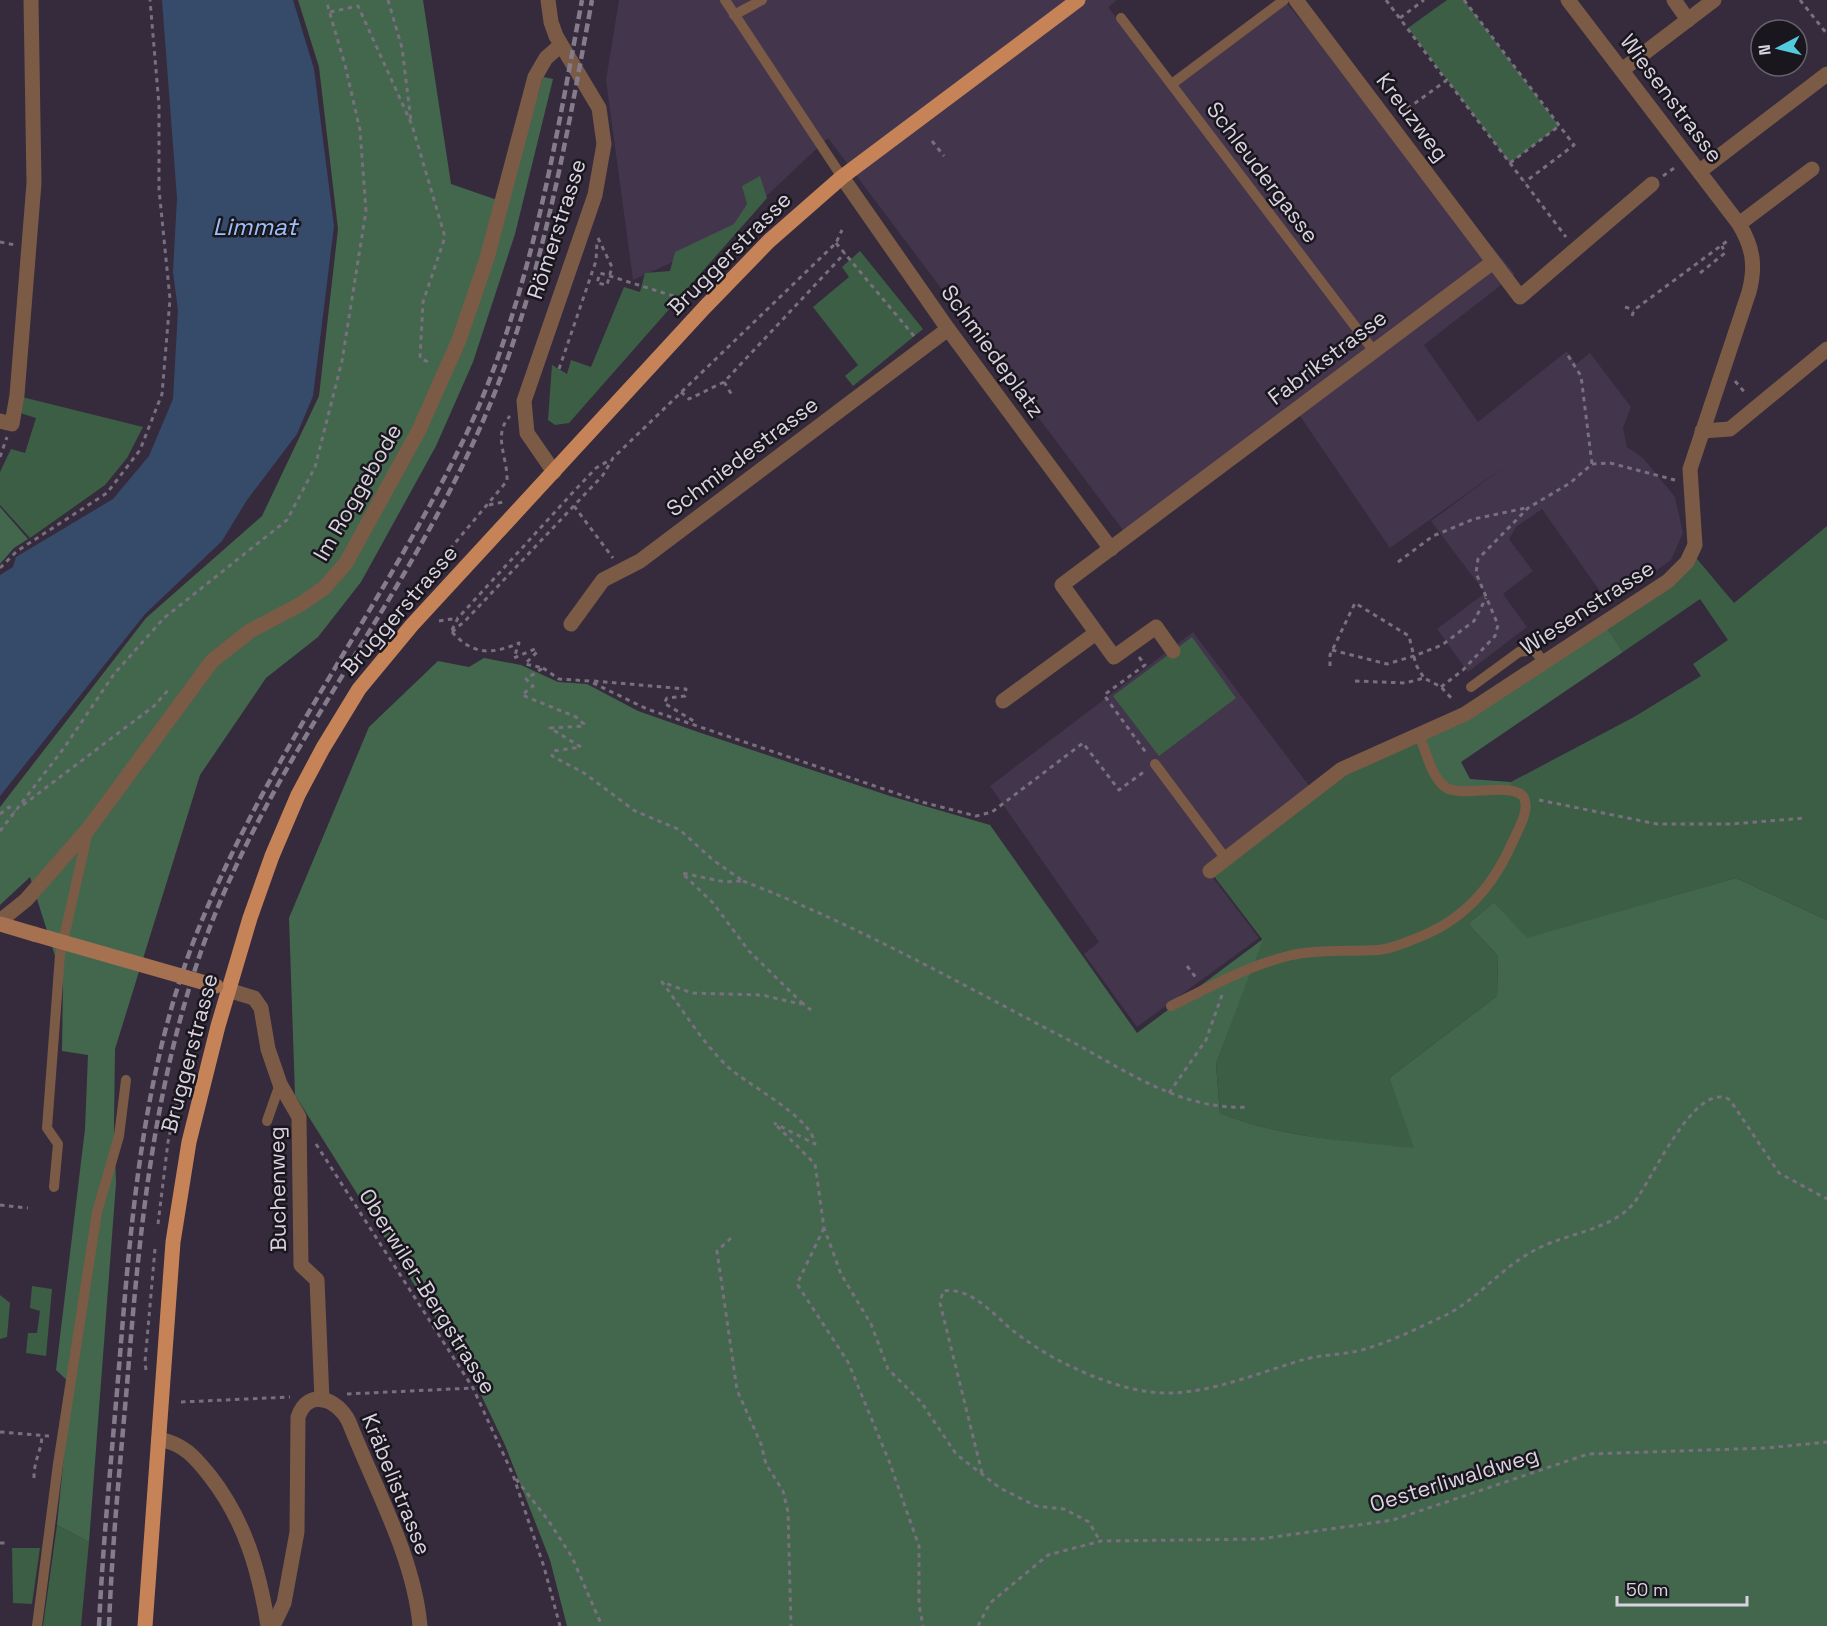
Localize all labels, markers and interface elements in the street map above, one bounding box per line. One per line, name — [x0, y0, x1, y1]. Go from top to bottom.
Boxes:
north arrow — [1749, 18, 1809, 78]
street label: Wiesenstrasse — [1614, 28, 1730, 168]
text: N — [1754, 43, 1776, 56]
street label: Kreuzweg — [1371, 67, 1455, 167]
street label: Schleudergasse — [1201, 96, 1325, 248]
street label: Römerstrasse — [520, 155, 592, 303]
street label: Bruggerstrasse — [661, 185, 797, 321]
water label: Limmat — [213, 211, 299, 242]
street label: Schmiedeplatz — [935, 279, 1051, 423]
street label: Fabrikstrasse — [1262, 303, 1392, 411]
street label: Schmiedestrasse — [661, 390, 823, 522]
street label: Im Roggebode — [306, 418, 408, 566]
street label: Bruggerstrasse — [335, 539, 463, 681]
street label: Wiesenstrasse — [1515, 553, 1659, 661]
street label: Bruggerstrasse — [154, 970, 224, 1136]
street label: Buchenweg — [262, 1126, 292, 1252]
street label: Oberwiler-Bergstrasse — [353, 1183, 503, 1399]
street label: Kräbelistrasse — [356, 1409, 438, 1559]
street label: Oesterliwaldweg — [1366, 1440, 1542, 1518]
scale bar — [1617, 1569, 1748, 1607]
text: 50 m — [1626, 1578, 1668, 1601]

